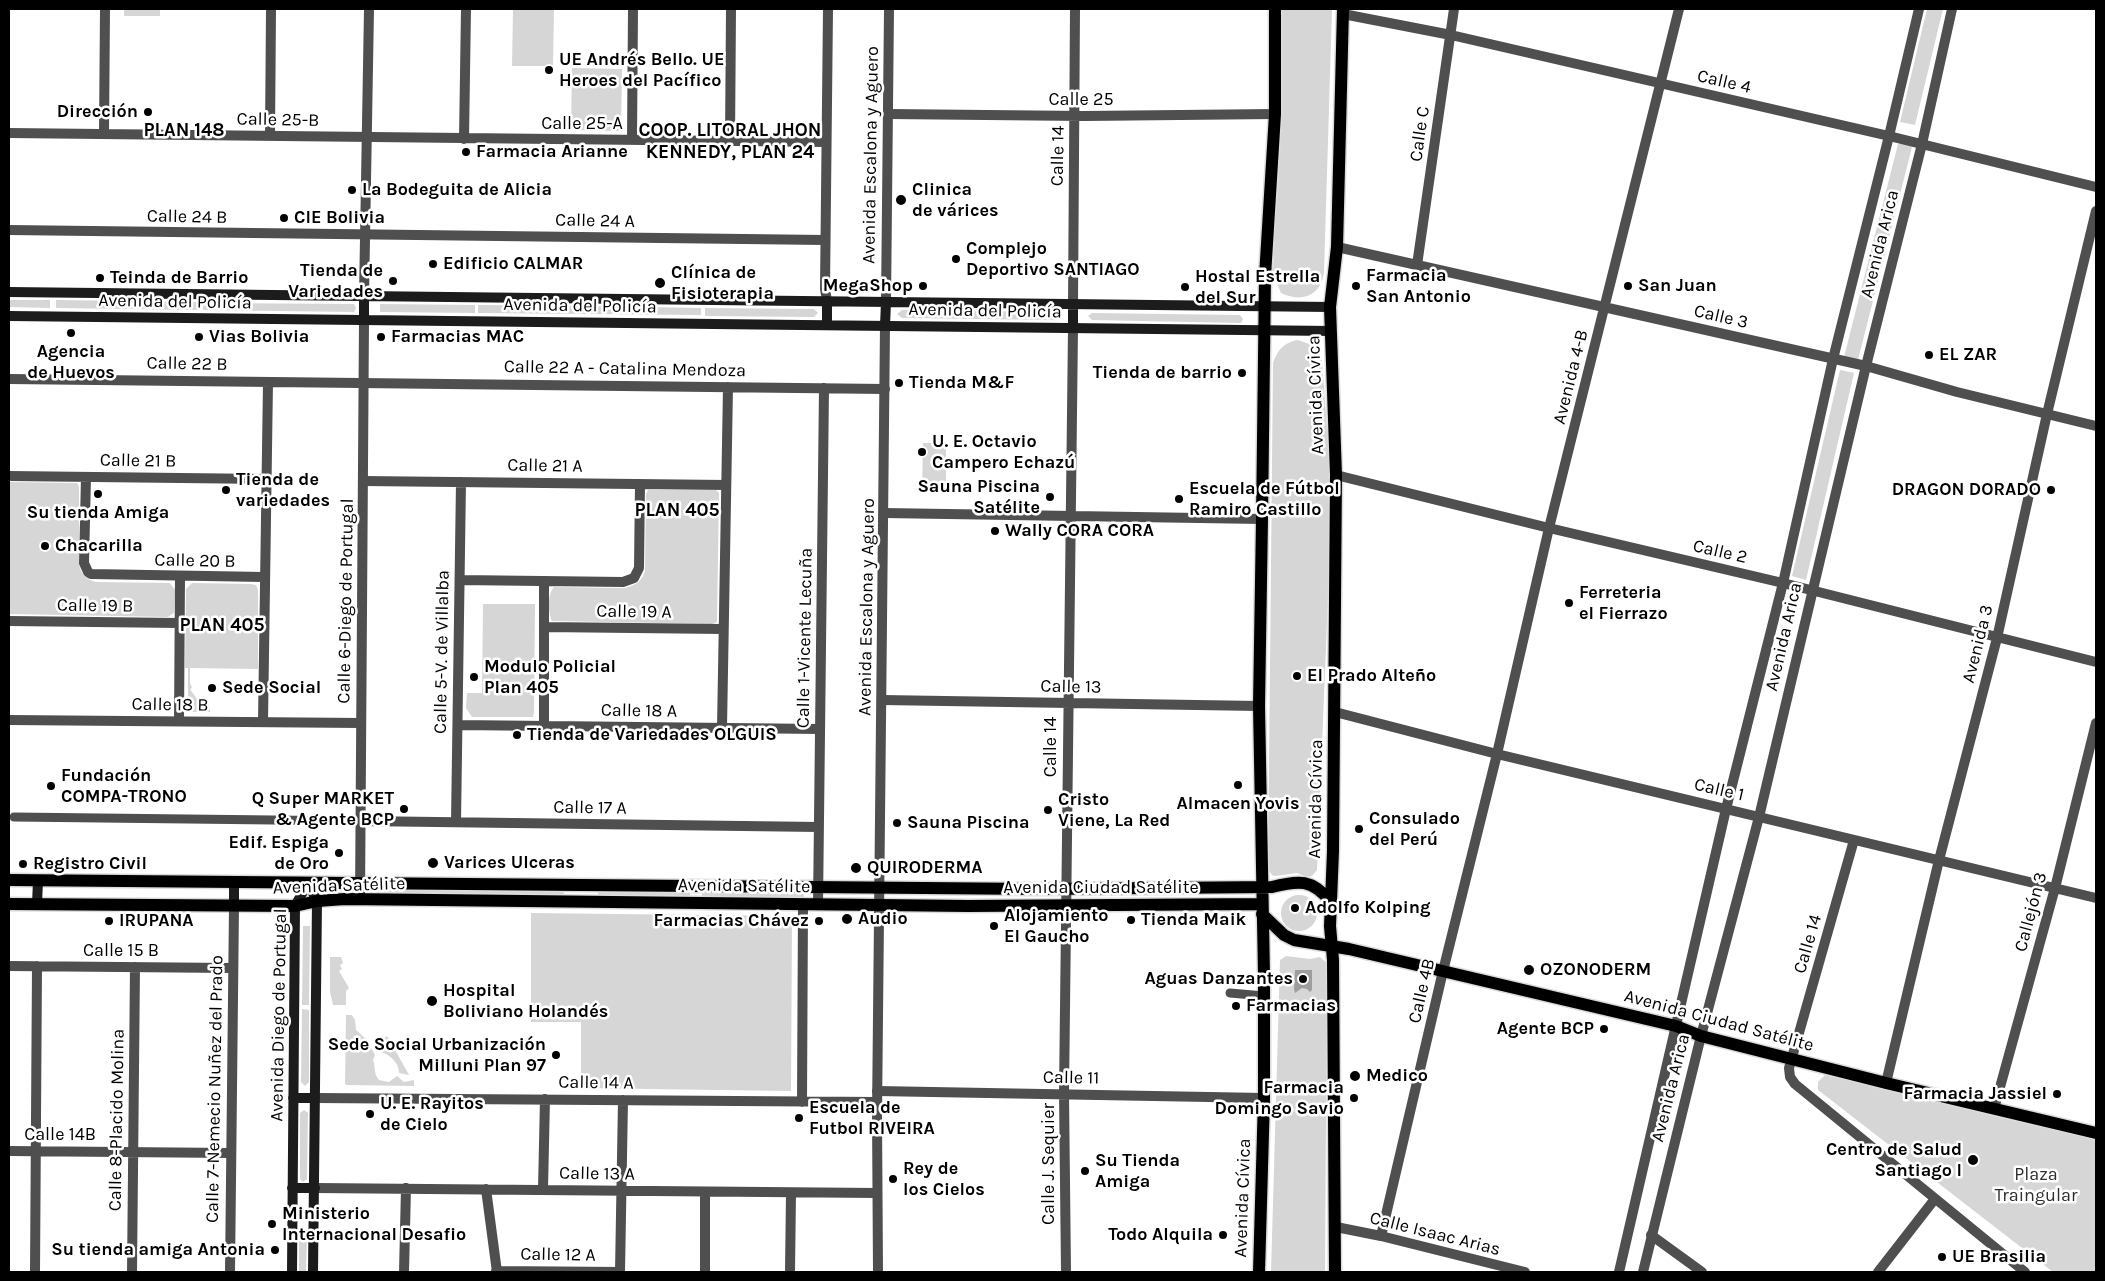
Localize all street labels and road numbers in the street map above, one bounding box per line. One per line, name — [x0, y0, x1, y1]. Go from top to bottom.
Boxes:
street label: Avenida Escalona y Aguero — [858, 46, 884, 264]
street label: Calle 4 — [1695, 65, 1753, 99]
street label: Calle 25 — [1048, 89, 1114, 111]
street label: Calle C — [1405, 105, 1435, 163]
street label: Calle 25-B — [237, 108, 319, 132]
street label: Calle 25-A — [541, 113, 623, 135]
street label: Calle 14 — [1047, 126, 1069, 186]
street label: Avenida Arica — [1856, 188, 1904, 300]
street label: Calle 24 B — [147, 205, 227, 229]
street label: Calle 24 A — [555, 210, 635, 232]
street label: Avenida del Policía — [98, 290, 252, 314]
street label: Avenida del Policía — [503, 294, 657, 318]
street label: Avenida del Policía — [908, 299, 1062, 323]
street label: Calle 3 — [1692, 300, 1750, 334]
street label: Avenida 4-B — [1549, 327, 1593, 427]
street label: Avenida Cívica — [1303, 335, 1329, 455]
street label: Calle 22 B — [146, 352, 228, 376]
street label: Calle 22 A - Catalina Mendoza — [504, 356, 746, 382]
street label: Calle 21 B — [100, 450, 176, 472]
street label: Calle 21 A — [507, 455, 583, 477]
street label: Calle 6-Diego de Portugal — [333, 498, 359, 704]
street label: Avenida Escalona y Aguero — [854, 498, 880, 716]
street label: Calle 2 — [1691, 535, 1749, 569]
street label: Calle 1-Vicente Lecuña — [793, 548, 817, 728]
street label: Calle 20 B — [154, 549, 236, 573]
street label: Calle 5-V. de Villalba — [430, 570, 454, 734]
street label: Avenida Arica — [1761, 581, 1807, 693]
street label: Calle 19 B — [57, 595, 133, 617]
street label: Calle 19 A — [596, 601, 672, 623]
street label: Avenida 3 — [1958, 603, 1998, 685]
street label: Calle 13 — [1040, 676, 1102, 698]
street label: Calle 18 B — [131, 694, 209, 716]
street label: Calle 18 A — [601, 700, 677, 722]
street label: Calle 14 — [1040, 717, 1062, 777]
street label: Avenida Cívica — [1304, 739, 1328, 859]
street label: Calle 1 — [1692, 774, 1746, 806]
street label: Calle 17 A — [553, 797, 627, 819]
street label: Callejón 3 — [2010, 870, 2052, 954]
street label: Avenida Satélite — [272, 873, 406, 899]
street label: Avenida Satélite — [678, 874, 810, 898]
street label: Avenida Ciudad Satélite — [1003, 877, 1199, 899]
street label: Avenida Diego de Portugal — [266, 908, 292, 1122]
street label: Calle 14 — [1789, 912, 1827, 976]
street label: Calle 15 B — [83, 940, 159, 962]
street label: Calle 7-Nemecio Nuñez del Prado — [202, 955, 228, 1223]
street label: Calle 4B — [1404, 957, 1440, 1025]
street label: Avenida Ciudad Satélite — [1622, 985, 1816, 1057]
street label: Calle 8-Placido Molina — [105, 1029, 129, 1211]
street label: Avenida Arica — [1647, 1032, 1695, 1144]
street label: Calle 11 — [1043, 1067, 1099, 1089]
street label: Calle 14 A — [558, 1072, 634, 1094]
street label: Calle J. Sequier — [1038, 1103, 1060, 1225]
street label: Calle 14B — [24, 1124, 96, 1146]
street label: Avenida Cívica — [1230, 1138, 1256, 1258]
street label: Calle 13 A — [559, 1163, 635, 1185]
street label: Calle Isaac Arias — [1367, 1207, 1503, 1261]
street label: Calle 12 A — [520, 1244, 596, 1266]

